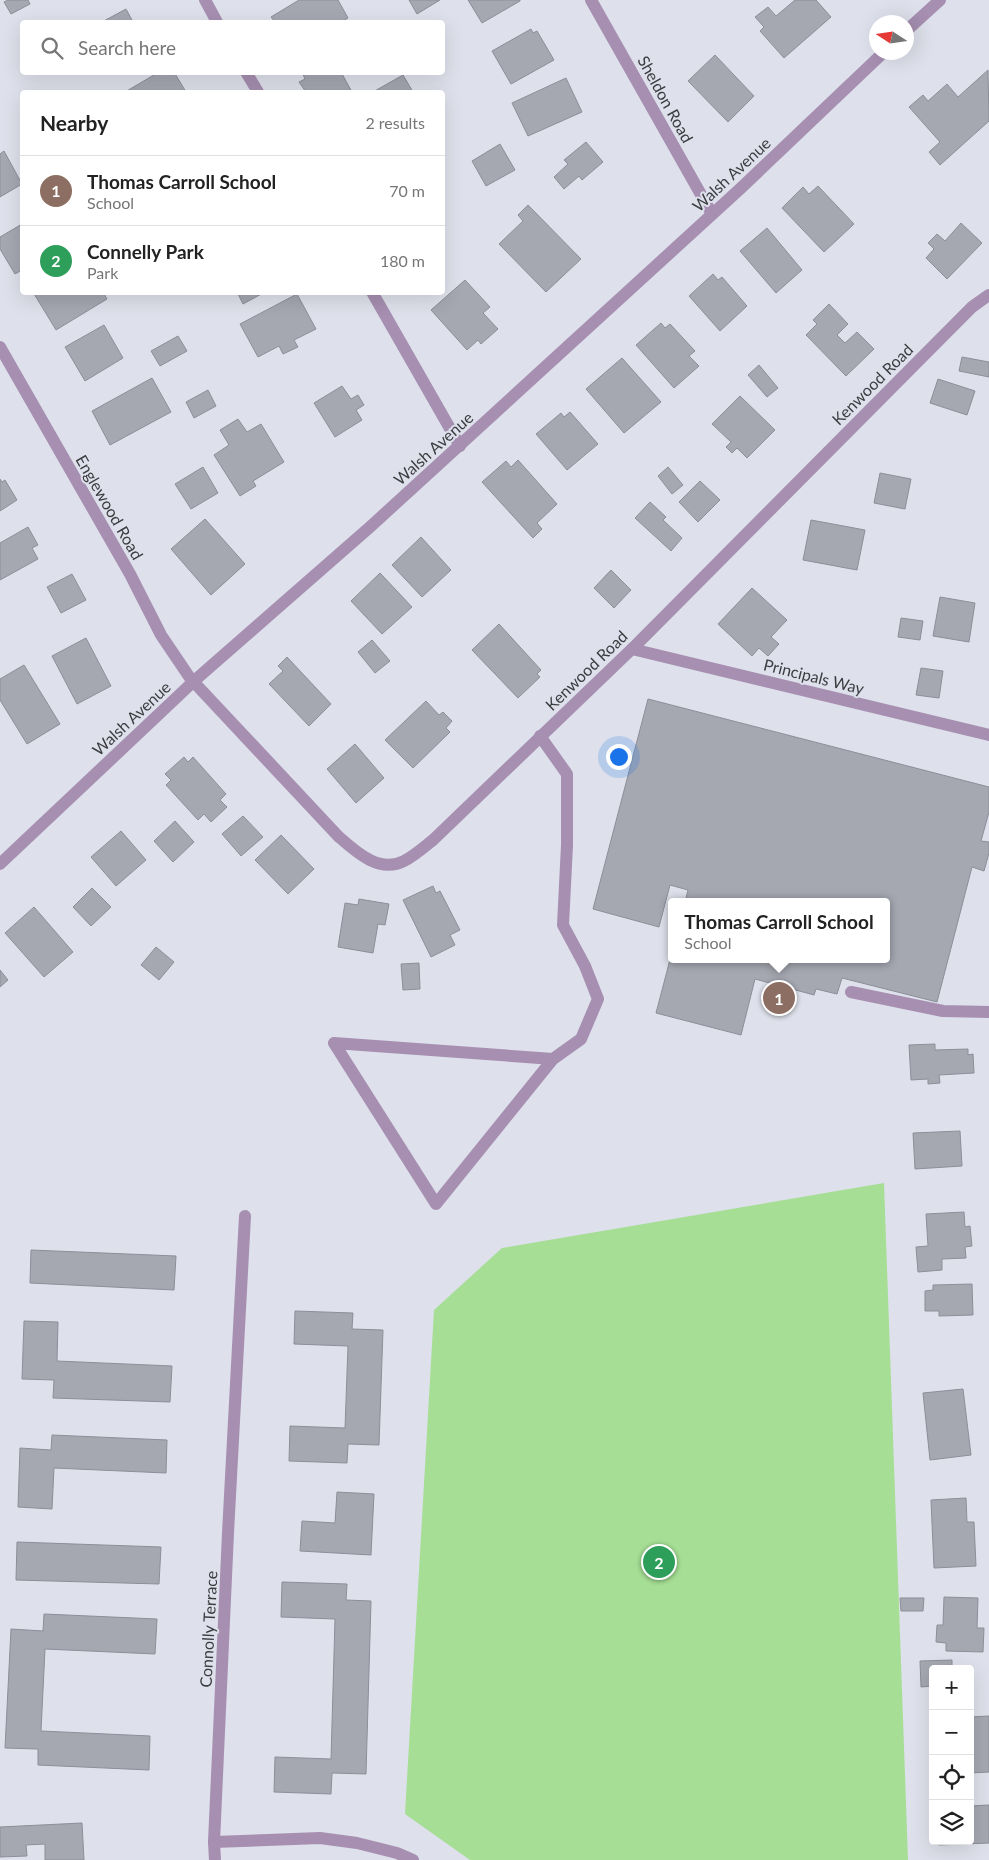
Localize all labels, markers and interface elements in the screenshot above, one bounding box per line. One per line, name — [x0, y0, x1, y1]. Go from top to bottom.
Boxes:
north arrow — [869, 15, 914, 60]
search box — [20, 20, 445, 75]
icon: search — [38, 34, 66, 62]
text: Search here — [78, 36, 176, 59]
street label: Sheldon Road — [634, 52, 698, 146]
text: Nearby — [40, 110, 108, 135]
text: 2 results — [365, 113, 425, 132]
street label: Walsh Avenue — [688, 133, 774, 215]
text: Thomas Carroll School — [87, 170, 276, 193]
text: 1 — [51, 181, 61, 200]
text: 70 m — [389, 181, 425, 200]
text: School — [87, 193, 134, 212]
text: Connelly Park — [87, 240, 204, 263]
text: 2 — [51, 251, 61, 270]
text: 180 m — [380, 251, 425, 270]
text: Park — [87, 263, 118, 282]
street label: Kenwood Road — [828, 340, 916, 428]
street label: Walsh Avenue — [390, 408, 476, 488]
street label: Englewood Road — [72, 451, 148, 563]
street label: Kenwood Road — [541, 626, 631, 714]
street label: Principals Way — [762, 654, 867, 698]
street label: Walsh Avenue — [88, 677, 174, 759]
your location — [606, 744, 632, 770]
popup — [668, 898, 890, 963]
text: Thomas Carroll School — [684, 910, 874, 933]
text: School — [684, 933, 731, 952]
pin: 1 — [763, 979, 795, 1017]
pin: 2 — [643, 1543, 675, 1581]
street label: Connolly Terrace — [195, 1570, 221, 1688]
map controls — [929, 1665, 974, 1845]
button: + — [929, 1665, 974, 1710]
button: − — [929, 1710, 974, 1755]
button: locate — [929, 1755, 974, 1800]
button: layers — [929, 1800, 974, 1845]

